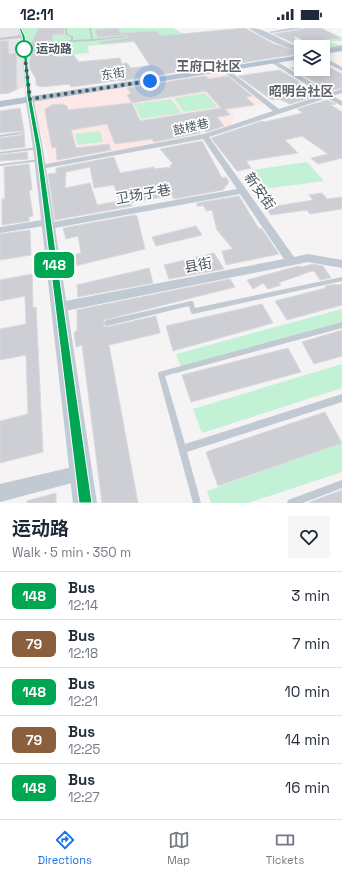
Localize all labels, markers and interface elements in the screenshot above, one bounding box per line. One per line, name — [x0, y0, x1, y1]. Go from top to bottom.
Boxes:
text: 12:11 — [20, 5, 54, 24]
marker: 运动路 — [15, 40, 33, 58]
map controls — [294, 40, 330, 76]
button: layers — [294, 40, 330, 76]
place label: 运动路 — [36, 41, 72, 57]
district label: 王府口社区 — [176, 58, 242, 75]
street label: 东街 — [100, 64, 126, 84]
your location — [140, 71, 160, 91]
district label: 昭明台社区 — [268, 83, 334, 100]
street label: 鼓楼巷 — [172, 115, 210, 139]
street label: 新安街 — [241, 169, 279, 213]
street label: 卫场子巷 — [114, 180, 172, 208]
line badge: 148 — [31, 252, 77, 278]
street label: 县街 — [183, 253, 213, 277]
text: 148 — [42, 256, 66, 274]
text: 运动路 — [12, 516, 69, 541]
button: heart — [288, 516, 330, 558]
text: Walk · 5 min · 350 m — [12, 544, 131, 561]
text: Bus — [68, 578, 95, 597]
text: 3 min — [291, 586, 330, 605]
text: 148 — [22, 587, 46, 605]
text: 12:14 — [68, 597, 98, 614]
text: Bus — [68, 626, 95, 645]
text: 7 min — [292, 634, 330, 653]
text: 79 — [26, 635, 42, 653]
text: 12:18 — [68, 645, 98, 662]
text: Bus — [68, 674, 95, 693]
text: 10 min — [284, 682, 330, 701]
text: 148 — [22, 683, 46, 701]
text: 12:21 — [68, 693, 98, 710]
text: Bus — [68, 722, 95, 741]
text: 14 min — [285, 730, 330, 749]
text: 79 — [26, 731, 42, 749]
text: 12:25 — [68, 741, 100, 758]
text: Bus — [68, 770, 95, 789]
text: 16 min — [285, 778, 330, 797]
text: 148 — [22, 779, 46, 797]
text: 12:27 — [68, 789, 100, 806]
tab: Directions — [38, 829, 92, 867]
tab: Map — [167, 829, 190, 867]
tab: Tickets — [266, 829, 304, 867]

